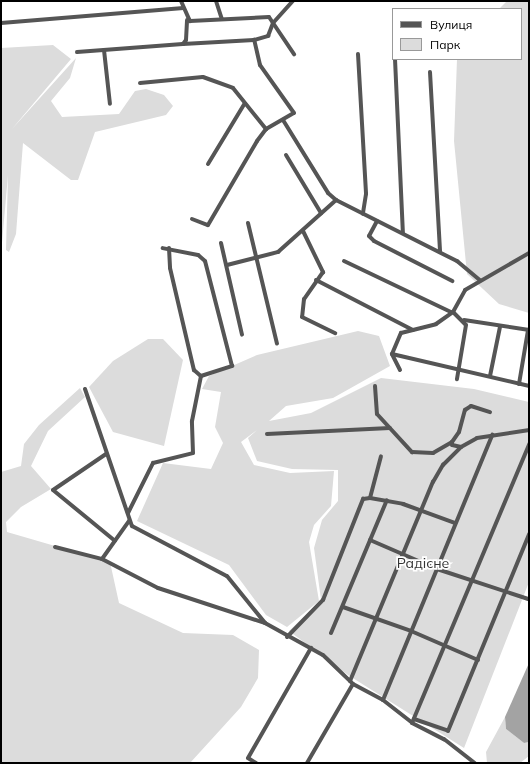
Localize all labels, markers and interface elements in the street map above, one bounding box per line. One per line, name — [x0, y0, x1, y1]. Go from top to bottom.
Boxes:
legend — [392, 8, 522, 60]
text: Вулиця — [430, 17, 472, 32]
text: Парк — [430, 37, 460, 52]
park label: Радісне — [397, 555, 449, 571]

